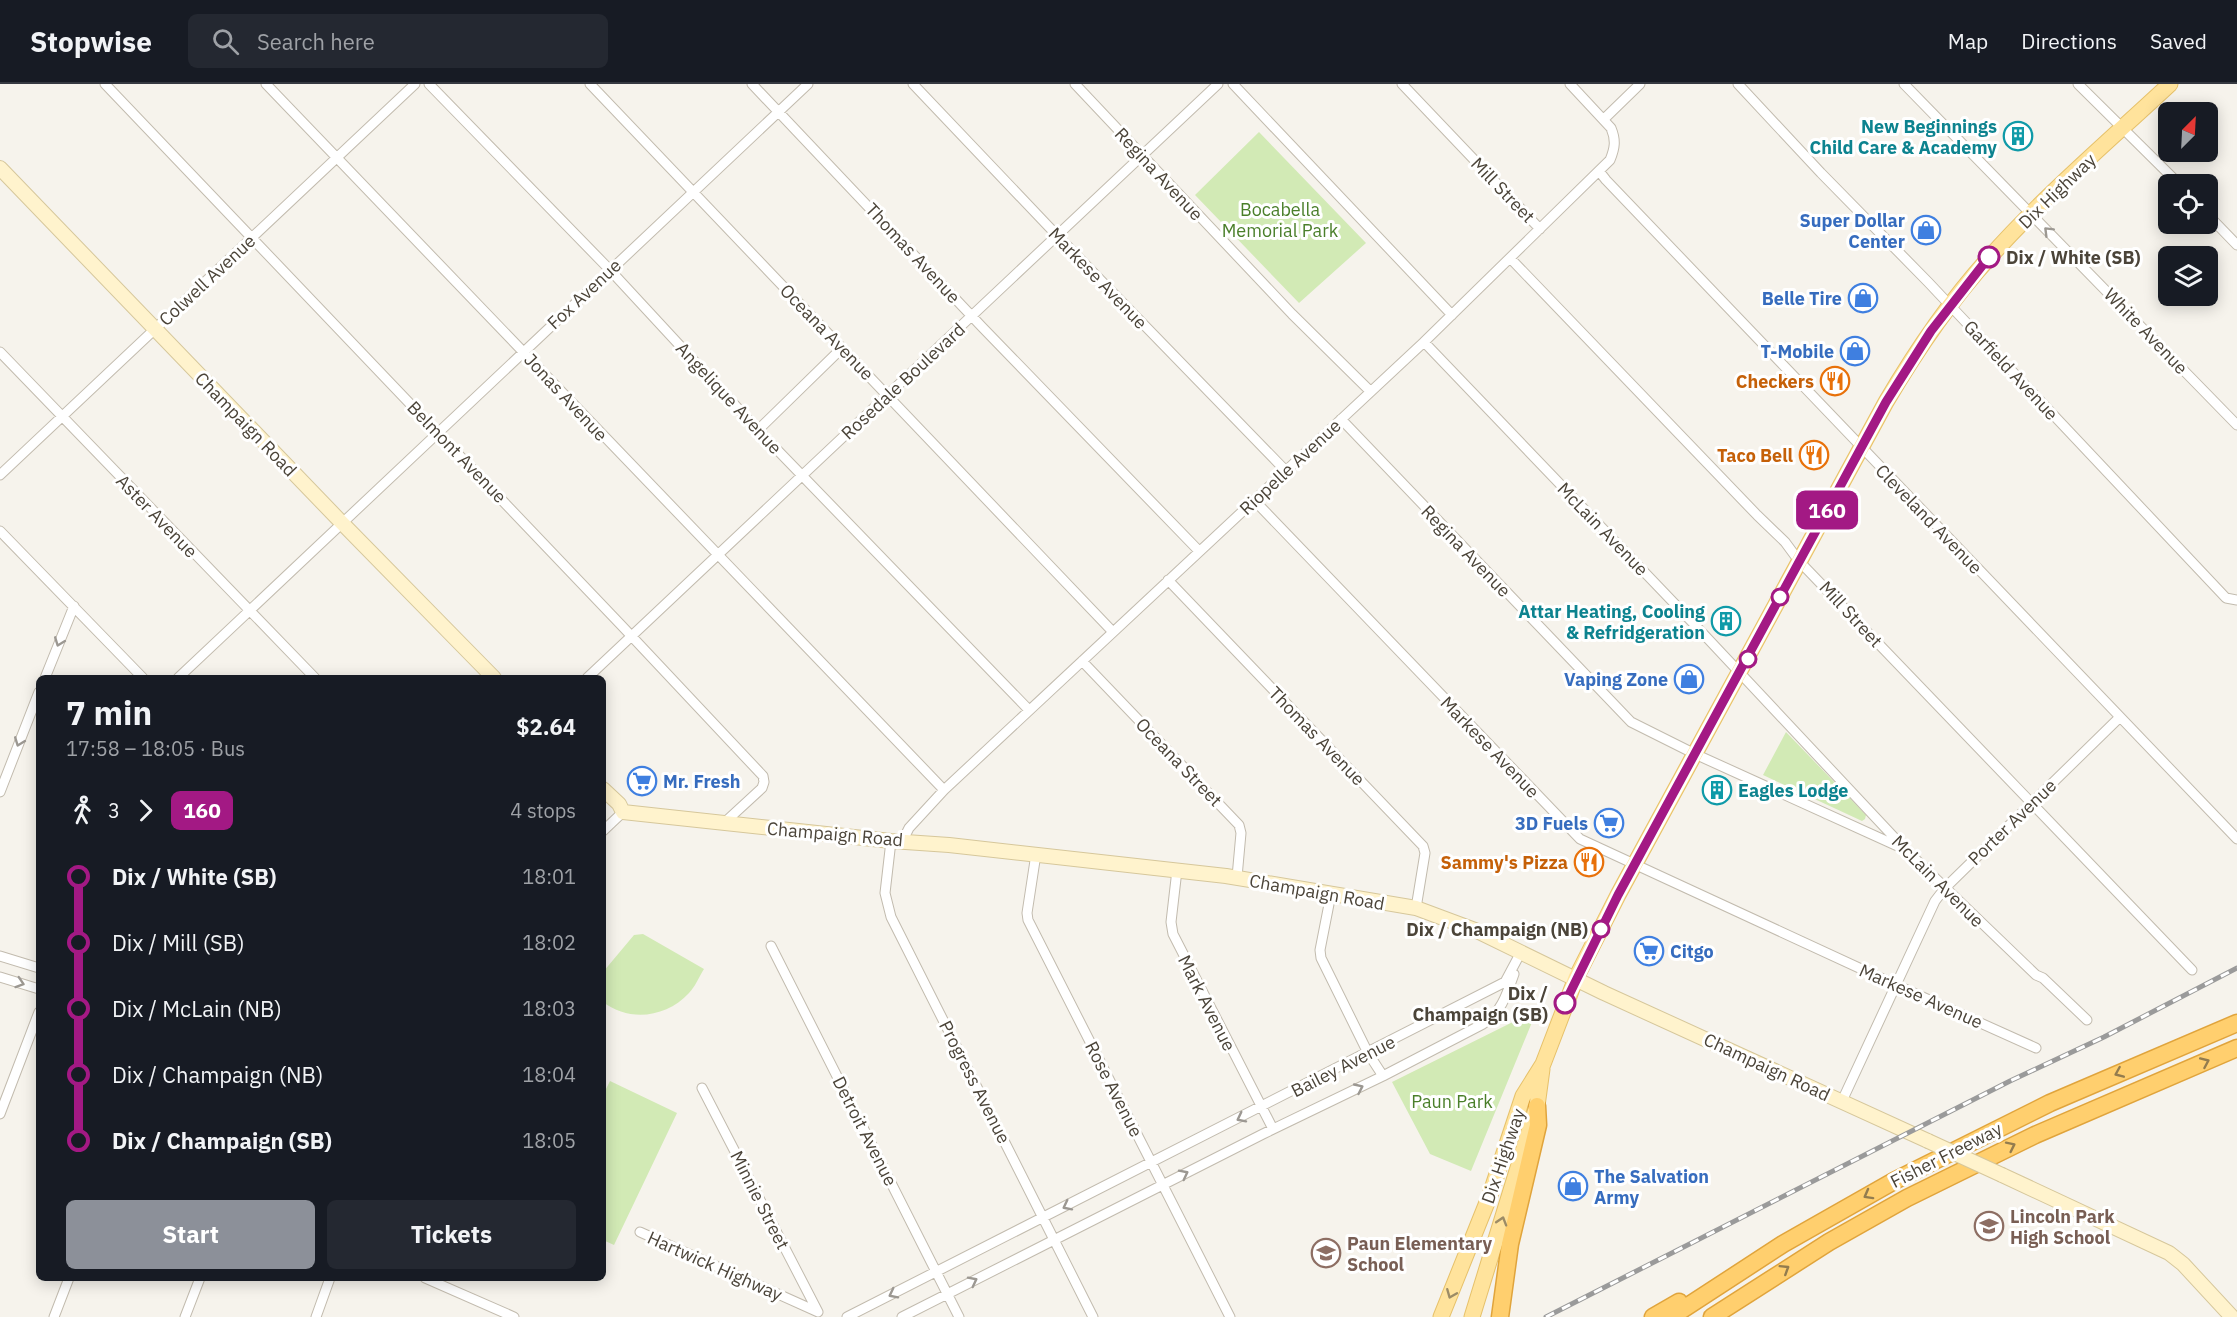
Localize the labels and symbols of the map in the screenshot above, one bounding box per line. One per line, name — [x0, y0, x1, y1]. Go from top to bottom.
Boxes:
north arrow — [2158, 102, 2218, 162]
place label: New Beginnings Child Care & Academy — [1810, 115, 1997, 159]
building icon: New Beginnings Child Care & Academy — [2002, 120, 2034, 152]
street label: Regina Avenue — [1110, 123, 1208, 226]
street label: Dix Highway — [2013, 148, 2101, 234]
street label: Mill Street — [1466, 152, 1540, 228]
street label: Thomas Avenue — [861, 198, 965, 308]
park label: Bocabella Memorial Park — [1222, 198, 1339, 242]
place label: Super Dollar Center — [1799, 209, 1905, 253]
shop icon: Super Dollar Center — [1910, 214, 1942, 246]
street label: Markese Avenue — [1044, 222, 1153, 334]
one-way arrow — [2045, 227, 2056, 238]
street label: Colwell Avenue — [154, 229, 260, 331]
marker: Dix / White (SB) — [1978, 246, 2000, 268]
place label: Dix / White (SB) — [2006, 246, 2141, 269]
street label: Fox Avenue — [542, 254, 626, 334]
street label: Oceana Avenue — [775, 279, 879, 385]
shop icon: Belle Tire — [1847, 282, 1879, 314]
street label: White Avenue — [2099, 283, 2193, 379]
place label: Belle Tire — [1762, 287, 1842, 310]
street label: Garfield Avenue — [1959, 315, 2063, 425]
street label: Rosedale Boulevard — [836, 318, 970, 444]
shop icon: T-Mobile — [1839, 335, 1871, 367]
street label: Angelique Avenue — [671, 337, 787, 459]
place label: T-Mobile — [1760, 340, 1834, 363]
street label: Jonas Avenue — [519, 348, 613, 446]
restaurant icon: Checkers — [1819, 365, 1851, 397]
street label: Champaign Road — [190, 367, 302, 481]
place label: Checkers — [1736, 370, 1814, 393]
street label: Belmont Avenue — [402, 396, 512, 508]
street label: Riopelle Avenue — [1234, 414, 1346, 520]
restaurant icon: Taco Bell — [1798, 439, 1830, 471]
place label: Taco Bell — [1717, 444, 1794, 467]
street label: Cleveland Avenue — [1871, 459, 1987, 579]
street label: Aster Avenue — [111, 469, 203, 563]
street label: McLain Avenue — [1553, 477, 1654, 581]
line badge: 160 — [1792, 490, 1862, 530]
street label: Regina Avenue — [1416, 500, 1516, 602]
street label: Mill Street — [1814, 576, 1888, 652]
unlabelled marker — [1771, 588, 1789, 606]
place label: Attar Heating, Cooling & Refridgeration — [1518, 600, 1705, 644]
building icon: Attar Heating, Cooling & Refridgeration — [1710, 605, 1742, 637]
one-way arrow — [53, 636, 66, 647]
unlabelled marker — [1739, 650, 1757, 668]
shop icon: Vaping Zone — [1673, 663, 1705, 695]
place label: Vaping Zone — [1564, 668, 1668, 691]
street label: Thomas Avenue — [1264, 682, 1370, 790]
street label: Markese Avenue — [1436, 691, 1545, 803]
street label: Oceana Street — [1131, 713, 1227, 811]
one-way arrow — [14, 736, 27, 747]
supermarket icon: Mr. Fresh — [626, 765, 658, 797]
place label: Mr. Fresh — [663, 770, 741, 793]
building icon: Eagles Lodge — [1701, 774, 1733, 806]
street label: Porter Avenue — [1963, 774, 2061, 870]
place label: Eagles Lodge — [1738, 779, 1848, 802]
supermarket icon: 3D Fuels — [1593, 807, 1625, 839]
place label: 3D Fuels — [1515, 812, 1588, 835]
street label: Champaign Road — [766, 817, 904, 851]
street label: McLain Avenue — [1887, 830, 1989, 932]
restaurant icon: Sammy's Pizza — [1573, 846, 1605, 878]
place label: Sammy's Pizza — [1441, 851, 1568, 874]
street label: Champaign Road — [1248, 869, 1386, 915]
place label: Dix / Champaign (NB) — [1406, 918, 1588, 941]
marker: Dix / Champaign (NB) — [1592, 920, 1610, 938]
supermarket icon: Citgo — [1633, 935, 1665, 967]
place label: Citgo — [1670, 940, 1714, 963]
street label: Mark Avenue — [1173, 951, 1241, 1055]
street label: Markese Avenue — [1856, 958, 1986, 1034]
one-way arrow — [14, 976, 24, 988]
place label: Dix / Champaign (SB) — [1413, 982, 1548, 1026]
marker: Dix / Champaign (SB) — [1554, 992, 1576, 1014]
street label: Progress Avenue — [934, 1017, 1016, 1147]
street label: Champaign Road — [1700, 1028, 1834, 1106]
street label: Bailey Avenue — [1287, 1030, 1399, 1102]
street label: Rose Avenue — [1080, 1037, 1148, 1141]
one-way arrow — [2198, 1057, 2209, 1069]
one-way arrow — [2114, 1066, 2125, 1078]
street label: Detroit Avenue — [828, 1072, 903, 1190]
one-way arrow — [1353, 1083, 1364, 1095]
park label: Paun Park — [1411, 1090, 1493, 1113]
street label: Dix Highway — [1476, 1105, 1530, 1207]
one-way arrow — [1236, 1110, 1247, 1122]
street label: Fisher Freeway — [1886, 1117, 2006, 1193]
one-way arrow — [2005, 1142, 2016, 1154]
street label: Minnie Street — [725, 1147, 795, 1253]
place label: The Salvation Army — [1594, 1165, 1709, 1209]
one-way arrow — [1178, 1169, 1189, 1181]
shop icon: The Salvation Army — [1557, 1170, 1589, 1202]
one-way arrow — [1864, 1188, 1874, 1199]
one-way arrow — [1062, 1198, 1073, 1210]
place label: Lincoln Park High School — [2010, 1205, 2115, 1249]
school or university icon: Lincoln Park High School — [1973, 1210, 2005, 1242]
one-way arrow — [1495, 1216, 1507, 1227]
street label: Hartwick Highway — [644, 1226, 786, 1306]
place label: Paun Elementary School — [1347, 1232, 1492, 1276]
school or university icon: Paun Elementary School — [1310, 1237, 1342, 1269]
one-way arrow — [1779, 1265, 1789, 1277]
one-way arrow — [967, 1277, 977, 1288]
one-way arrow — [888, 1287, 899, 1298]
one-way arrow — [1445, 1288, 1458, 1298]

